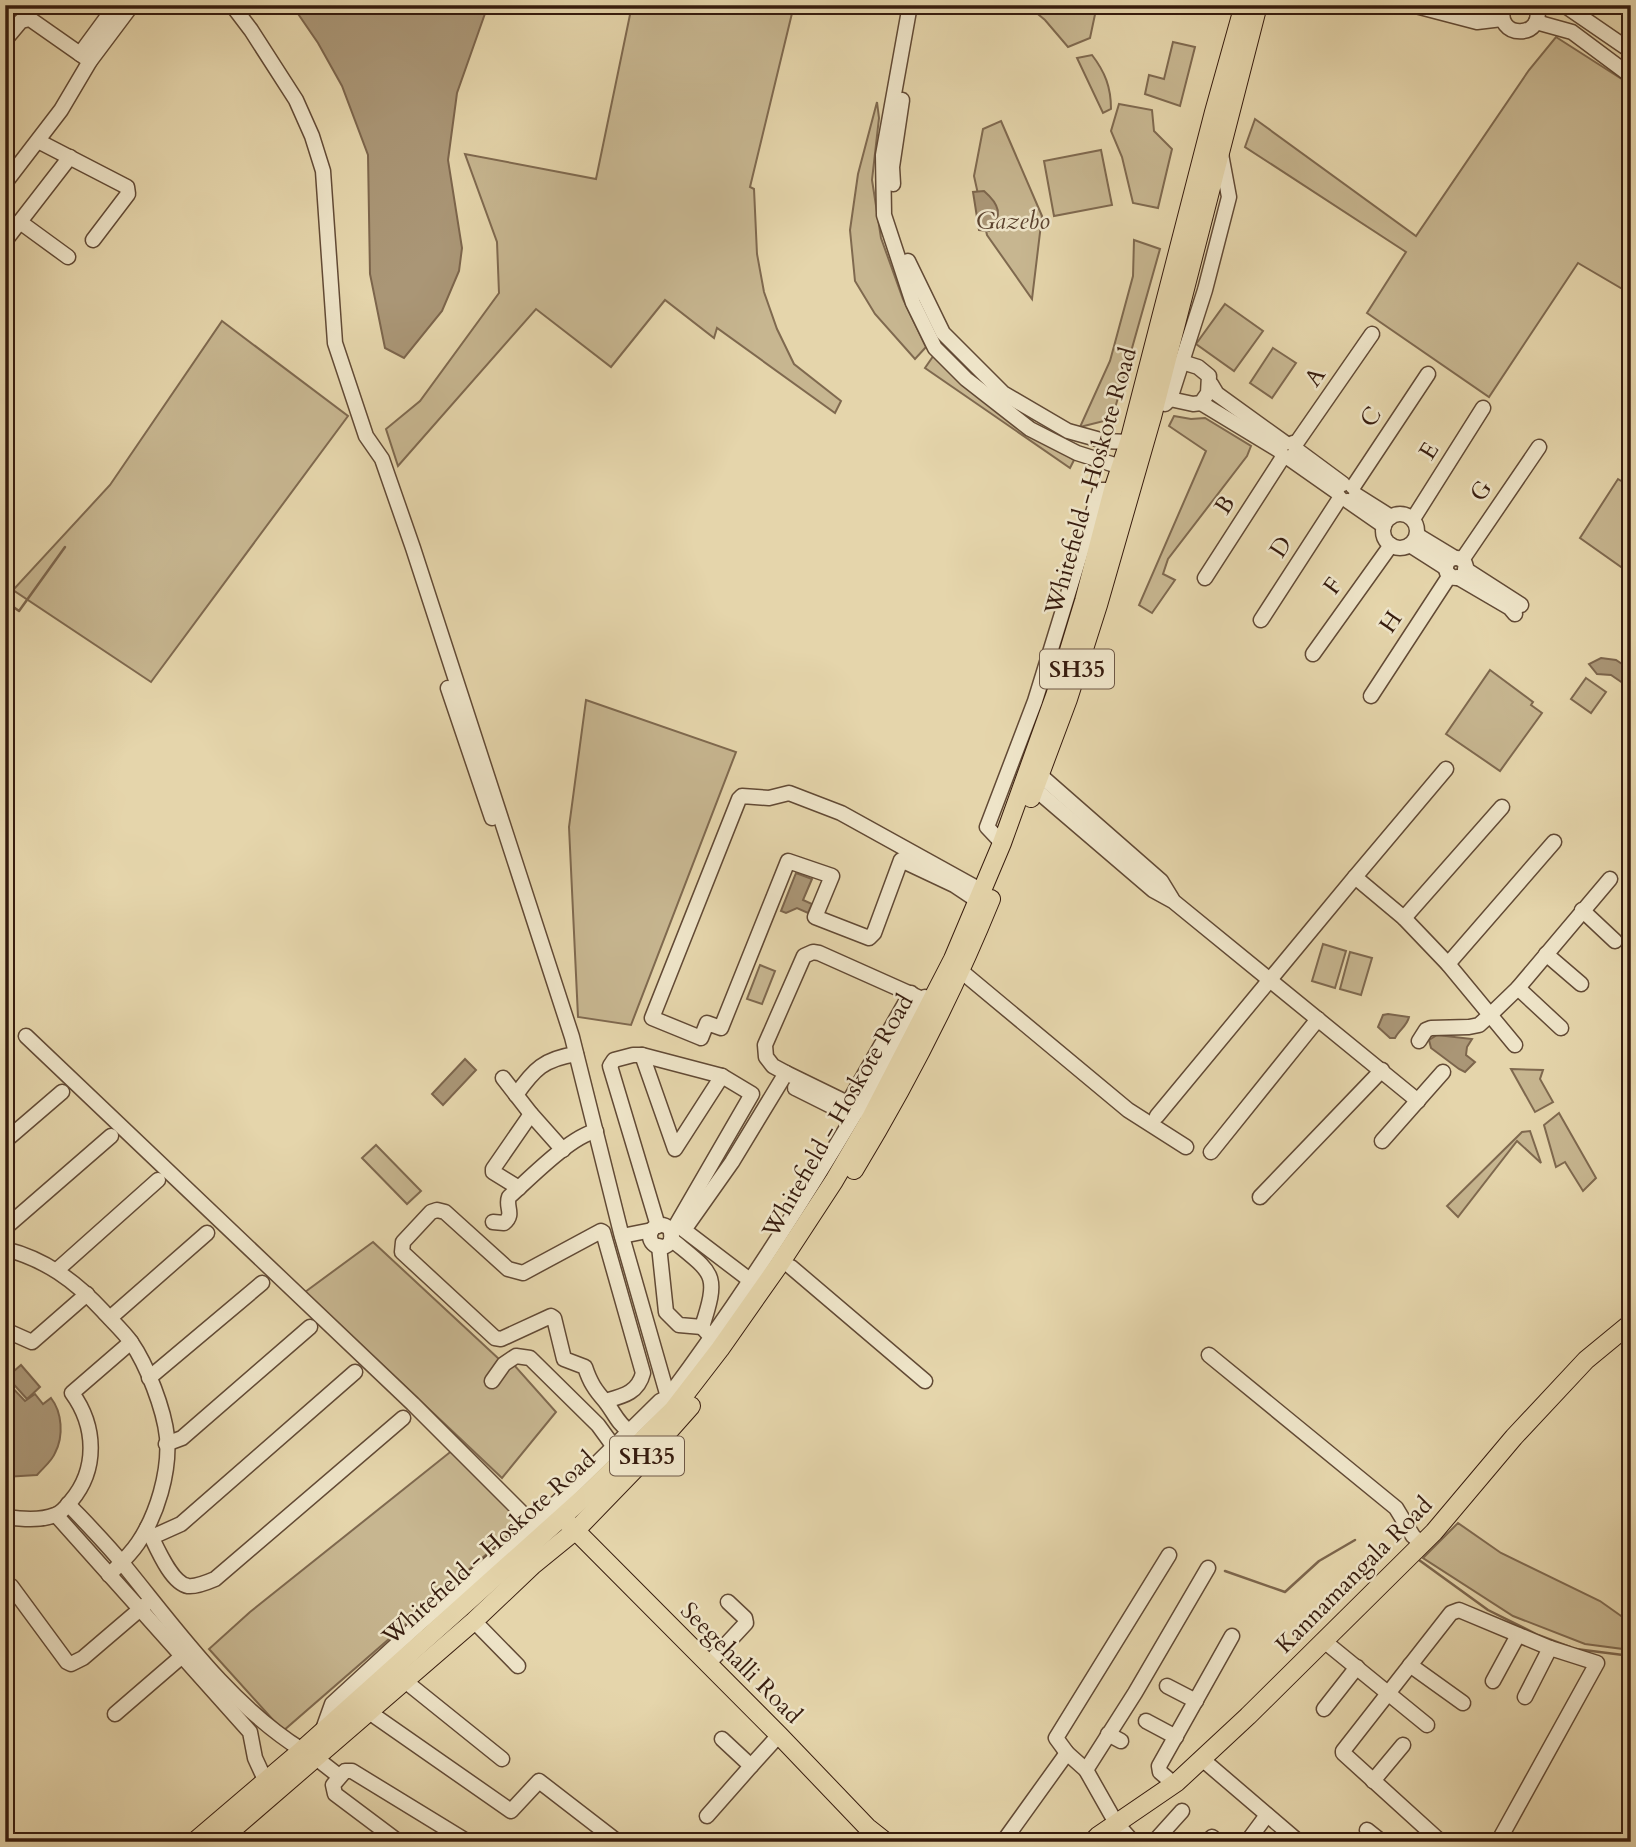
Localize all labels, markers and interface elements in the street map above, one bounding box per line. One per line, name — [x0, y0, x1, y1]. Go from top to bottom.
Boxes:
park label: Gazebo — [976, 205, 1050, 238]
street label: Whitefield - Hoskote Road — [1037, 343, 1145, 619]
street label: A — [1297, 360, 1334, 393]
street label: C — [1352, 400, 1390, 434]
street label: E — [1411, 436, 1447, 466]
street label: G — [1462, 474, 1500, 508]
street label: B — [1207, 489, 1243, 521]
street label: D — [1262, 530, 1300, 564]
street label: F — [1316, 571, 1350, 601]
street label: H — [1372, 604, 1410, 640]
road number: SH35 — [1040, 650, 1114, 688]
street label: Whitefield - Hoskote Road — [754, 988, 921, 1245]
road number: SH35 — [610, 1436, 684, 1476]
street label: Whitefield - Hoskote Road — [375, 1443, 603, 1653]
street label: Kannamangala Road — [1268, 1489, 1440, 1661]
street label: Seegehalli Road — [673, 1595, 809, 1731]

